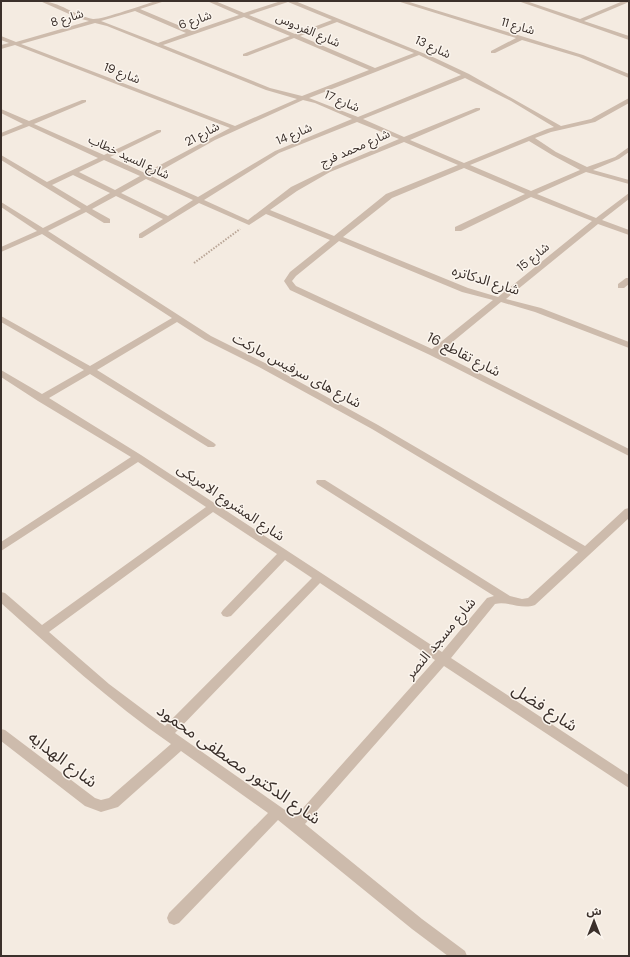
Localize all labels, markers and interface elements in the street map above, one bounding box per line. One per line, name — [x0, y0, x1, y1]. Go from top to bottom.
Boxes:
street label: شارع 8 — [48, 5, 86, 32]
street label: شارع 6 — [176, 7, 214, 34]
street label: شارع الفردوس — [273, 9, 343, 52]
street label: شارع 11 — [499, 14, 537, 39]
street label: شارع 13 — [412, 32, 453, 63]
street label: شارع 19 — [101, 59, 143, 88]
street label: شارع 17 — [322, 86, 362, 116]
street label: شارع 21 — [182, 118, 223, 151]
street label: شارع 14 — [274, 119, 315, 150]
street label: شارع محمد فرج — [318, 125, 393, 171]
street label: شارع السيد خطاب — [85, 131, 172, 184]
street label: شارع 15 — [513, 239, 553, 276]
street label: شارع الدكاتره — [449, 261, 522, 301]
street label: شارع هاى سرفيس ماركت — [228, 328, 365, 413]
street label: شارع تقاطع 16 — [423, 328, 504, 382]
street label: شارع المشروع الامريكى — [173, 459, 288, 546]
street label: شارع مسجد النصر — [400, 594, 481, 685]
street label: شارع فضل — [507, 678, 582, 738]
street label: شارع الدكتور مصطفى محمود — [151, 699, 325, 831]
street label: شارع الهدايه — [23, 726, 102, 794]
north arrow — [574, 901, 614, 941]
text: ش — [586, 904, 602, 918]

